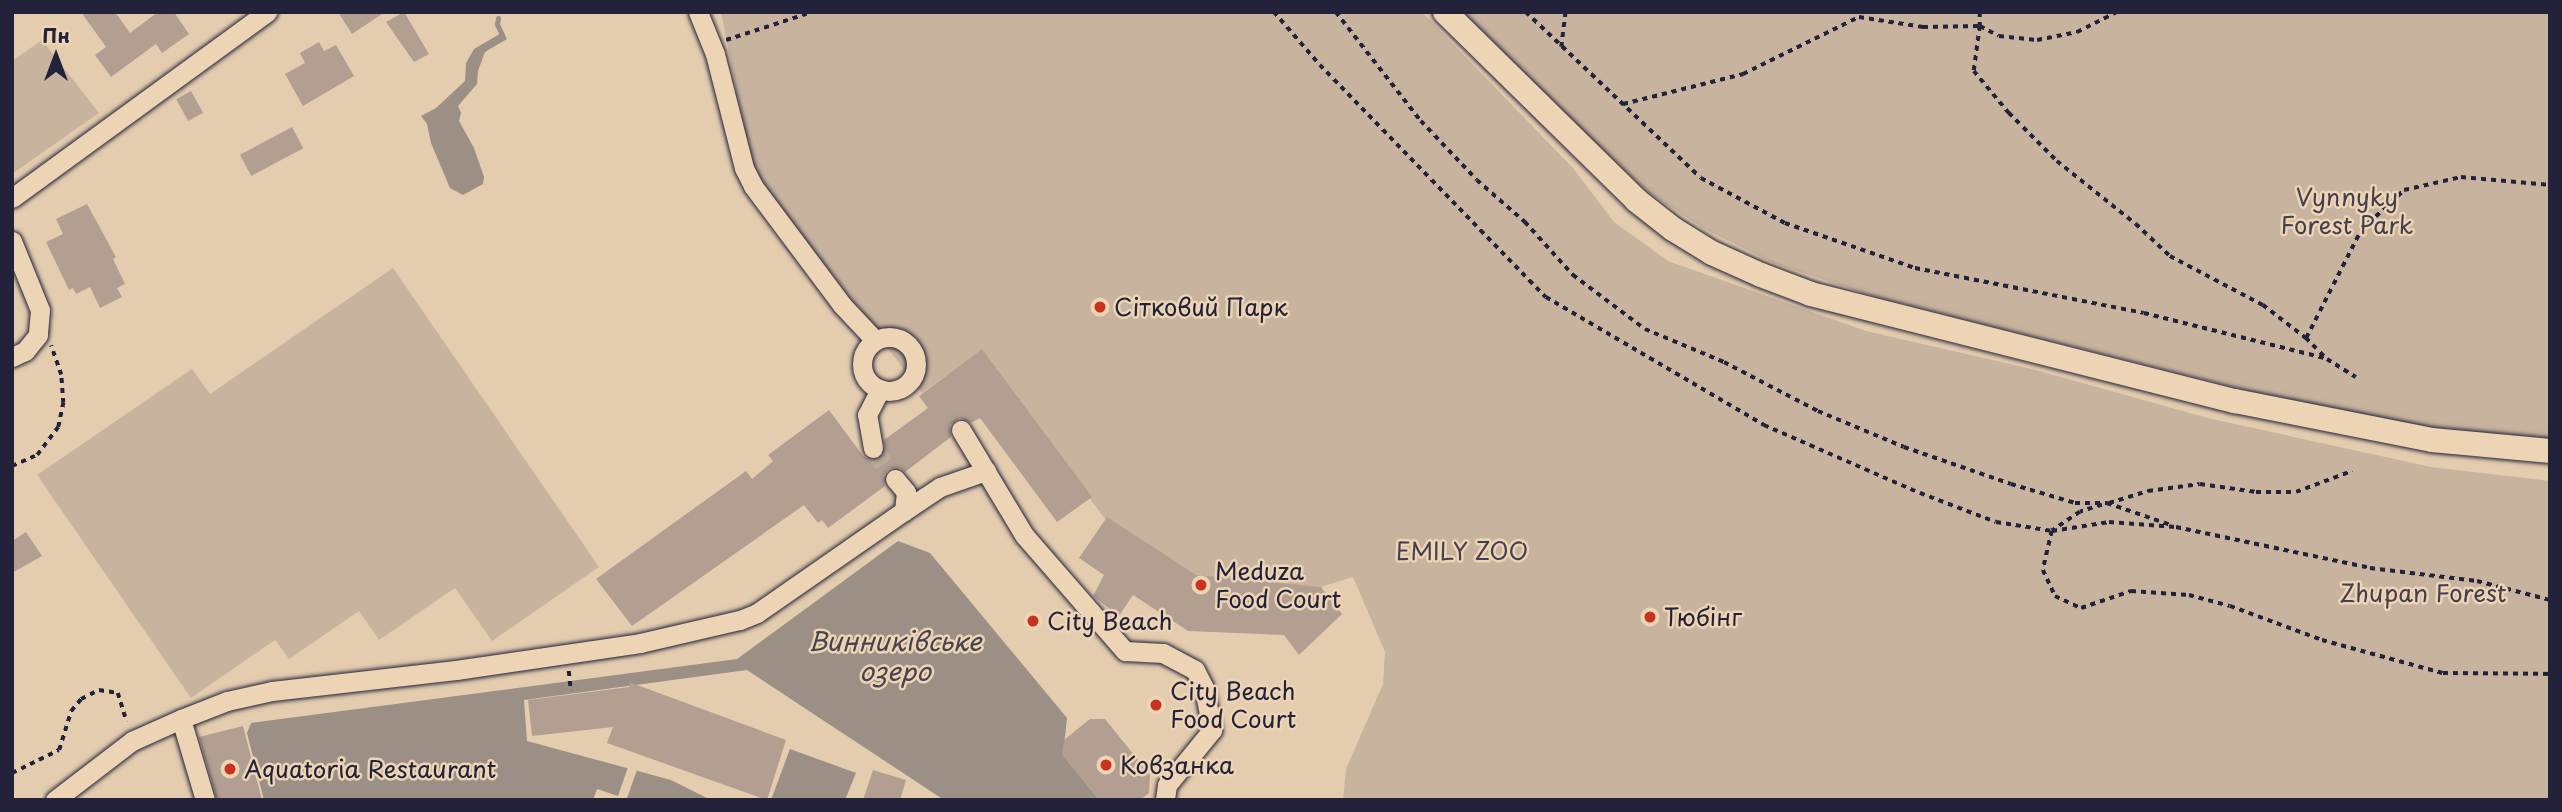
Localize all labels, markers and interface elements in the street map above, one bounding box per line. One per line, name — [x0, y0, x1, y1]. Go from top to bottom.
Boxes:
north arrow — [21, 21, 91, 91]
text: Пн — [42, 21, 70, 49]
park label: Vynnyky Forest Park — [2281, 183, 2413, 239]
place label: Сітковий Парк — [1114, 293, 1289, 321]
marker: Сітковий Парк — [1092, 299, 1108, 315]
park label: EMILY ZOO — [1395, 537, 1529, 565]
place label: Meduza Food Court — [1215, 557, 1343, 613]
marker: Meduza Food Court — [1193, 577, 1209, 593]
park label: Zhupan Forest — [2340, 579, 2506, 607]
place label: Тюбінг — [1664, 603, 1742, 631]
place label: City Beach — [1047, 607, 1173, 635]
marker: Тюбінг — [1642, 609, 1658, 625]
marker: City Beach — [1025, 613, 1041, 629]
water label: Винниківське озеро — [808, 625, 982, 686]
place label: City Beach Food Court — [1170, 677, 1298, 733]
marker: City Beach Food Court — [1148, 697, 1164, 713]
place label: Ковзанка — [1120, 751, 1234, 779]
place label: Aquatoria Restaurant — [244, 755, 495, 783]
marker: Ковзанка — [1098, 757, 1114, 773]
marker: Aquatoria Restaurant — [222, 761, 238, 777]

